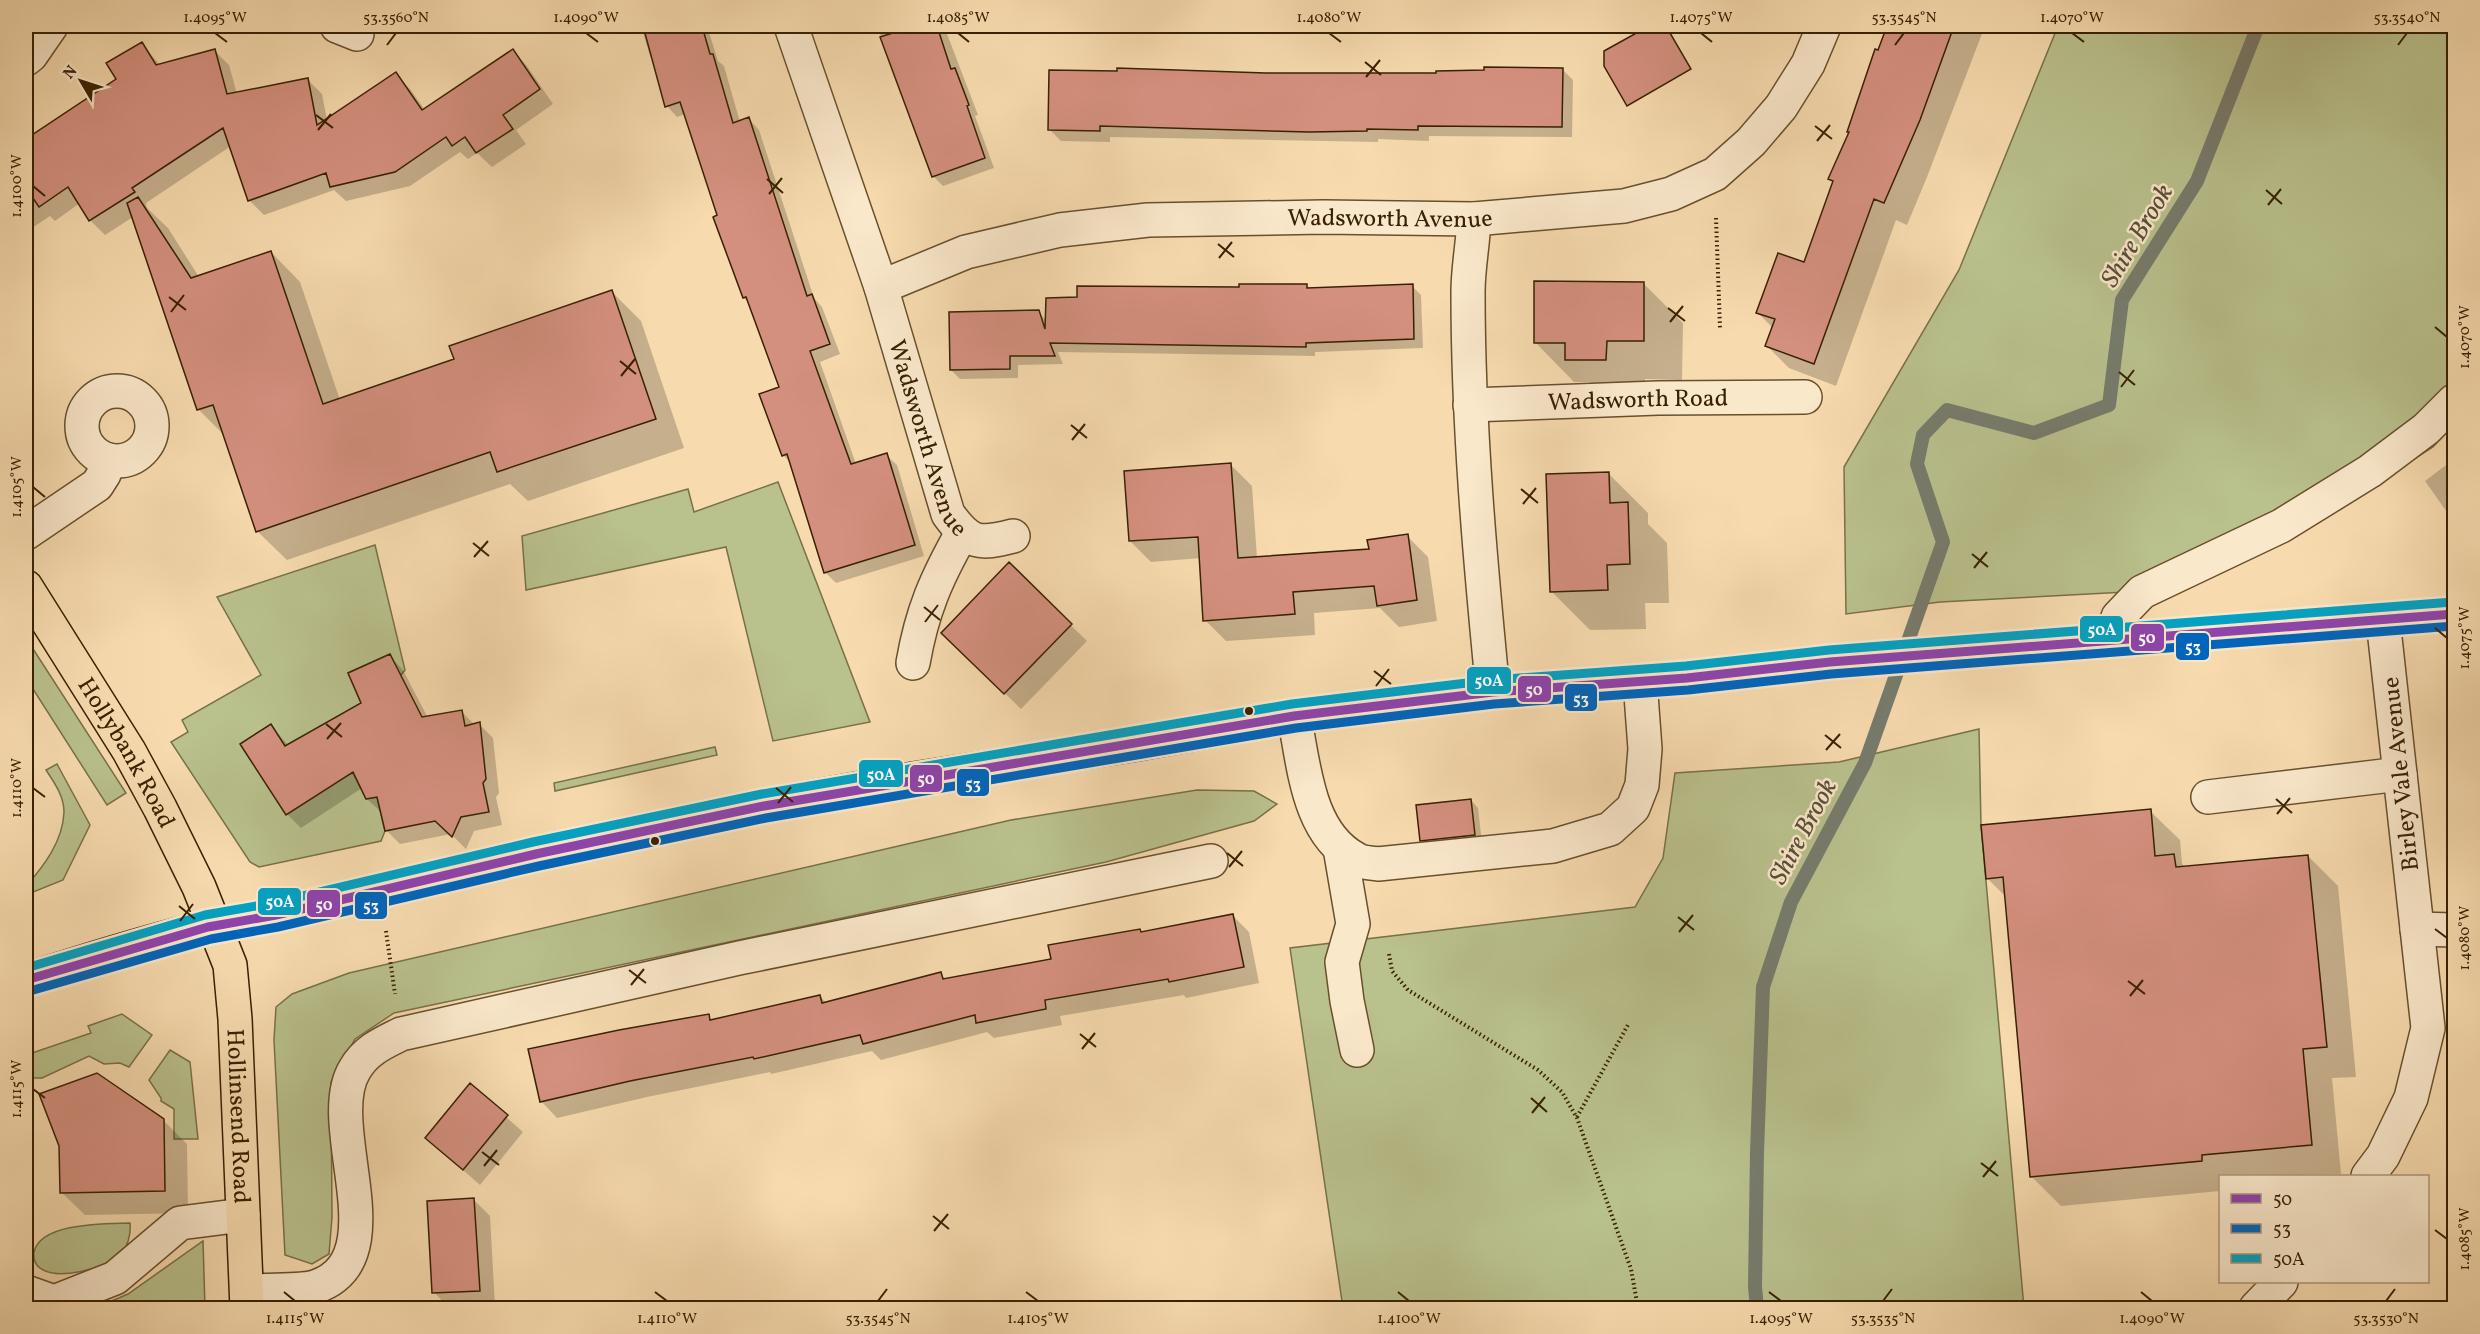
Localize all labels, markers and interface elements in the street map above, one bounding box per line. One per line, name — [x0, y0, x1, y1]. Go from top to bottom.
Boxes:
text: 1.4095°W — [183, 8, 247, 29]
text: 53.3560°N — [363, 8, 429, 29]
text: 1.4090°W — [553, 8, 619, 29]
text: 1.4085°W — [926, 8, 990, 29]
text: 1.4080°W — [1297, 8, 1361, 29]
text: 1.4075°W — [1670, 8, 1732, 29]
text: 53.3545°N — [1871, 8, 1937, 29]
text: 1.4070°W — [2040, 8, 2104, 29]
text: 53.3540°N — [2374, 8, 2440, 29]
north arrow — [51, 51, 111, 111]
text: N — [59, 61, 83, 84]
text: 1.4100°W — [7, 154, 28, 218]
water label: Shire Brook — [2093, 178, 2183, 294]
street label: Wadsworth Avenue — [1287, 202, 1494, 238]
text: 1.4070°W — [2455, 305, 2476, 369]
street label: Wadsworth Avenue — [878, 336, 974, 545]
street label: Wadsworth Road — [1547, 383, 1728, 421]
text: 1.4105°W — [7, 456, 28, 518]
text: 1.4075°W — [2455, 607, 2476, 669]
line badge: 50A — [2079, 615, 2124, 643]
text: 50A — [2088, 620, 2117, 642]
line badge: 50 — [2130, 623, 2165, 652]
text: 50 — [2138, 628, 2156, 650]
line badge: 53 — [2175, 632, 2210, 661]
text: 53 — [2185, 637, 2201, 659]
line badge: 50A — [1466, 666, 1512, 695]
text: 50A — [1475, 671, 1504, 693]
street label: Hollybank Road — [68, 672, 182, 835]
line badge: 50 — [1517, 675, 1552, 703]
street label: Birley Vale Avenue — [2375, 675, 2429, 873]
text: 50 — [1525, 680, 1543, 702]
line badge: 53 — [1564, 683, 1598, 712]
text: 53 — [1573, 689, 1589, 711]
unlabelled marker — [1243, 705, 1255, 717]
text: 1.4110°W — [7, 758, 28, 818]
line badge: 50A — [858, 759, 904, 788]
line badge: 50 — [909, 764, 943, 793]
text: 50A — [867, 765, 896, 787]
line badge: 53 — [956, 768, 990, 797]
text: 50 — [917, 769, 935, 791]
water label: Shire Brook — [1761, 773, 1847, 891]
text: 53 — [965, 774, 981, 796]
unlabelled marker — [649, 835, 661, 847]
line badge: 50A — [257, 887, 302, 916]
line badge: 50 — [306, 889, 341, 918]
line badge: 53 — [354, 891, 388, 920]
text: 50A — [266, 892, 295, 914]
text: 50 — [315, 895, 333, 917]
text: 53 — [363, 896, 379, 918]
text: 1.4080°W — [2455, 906, 2476, 970]
street label: Hollinsend Road — [216, 1028, 258, 1204]
text: 1.4115°W — [7, 1060, 28, 1118]
legend — [2219, 1175, 2429, 1283]
text: 50 — [2273, 1188, 2292, 1213]
text: 1.4085°W — [2455, 1207, 2476, 1271]
text: 53 — [2273, 1218, 2291, 1243]
text: 50A — [2273, 1248, 2305, 1273]
text: 1.4115°W — [266, 1309, 324, 1330]
text: 1.4110°W — [637, 1309, 697, 1330]
text: 53.3545°N — [845, 1309, 911, 1330]
text: 1.4105°W — [1007, 1309, 1069, 1330]
text: 1.4100°W — [1377, 1309, 1441, 1330]
text: 1.4095°W — [1749, 1309, 1813, 1330]
text: 53.3535°N — [1851, 1309, 1915, 1330]
text: 1.4090°W — [2119, 1309, 2185, 1330]
text: 53.3530°N — [2353, 1309, 2419, 1330]

